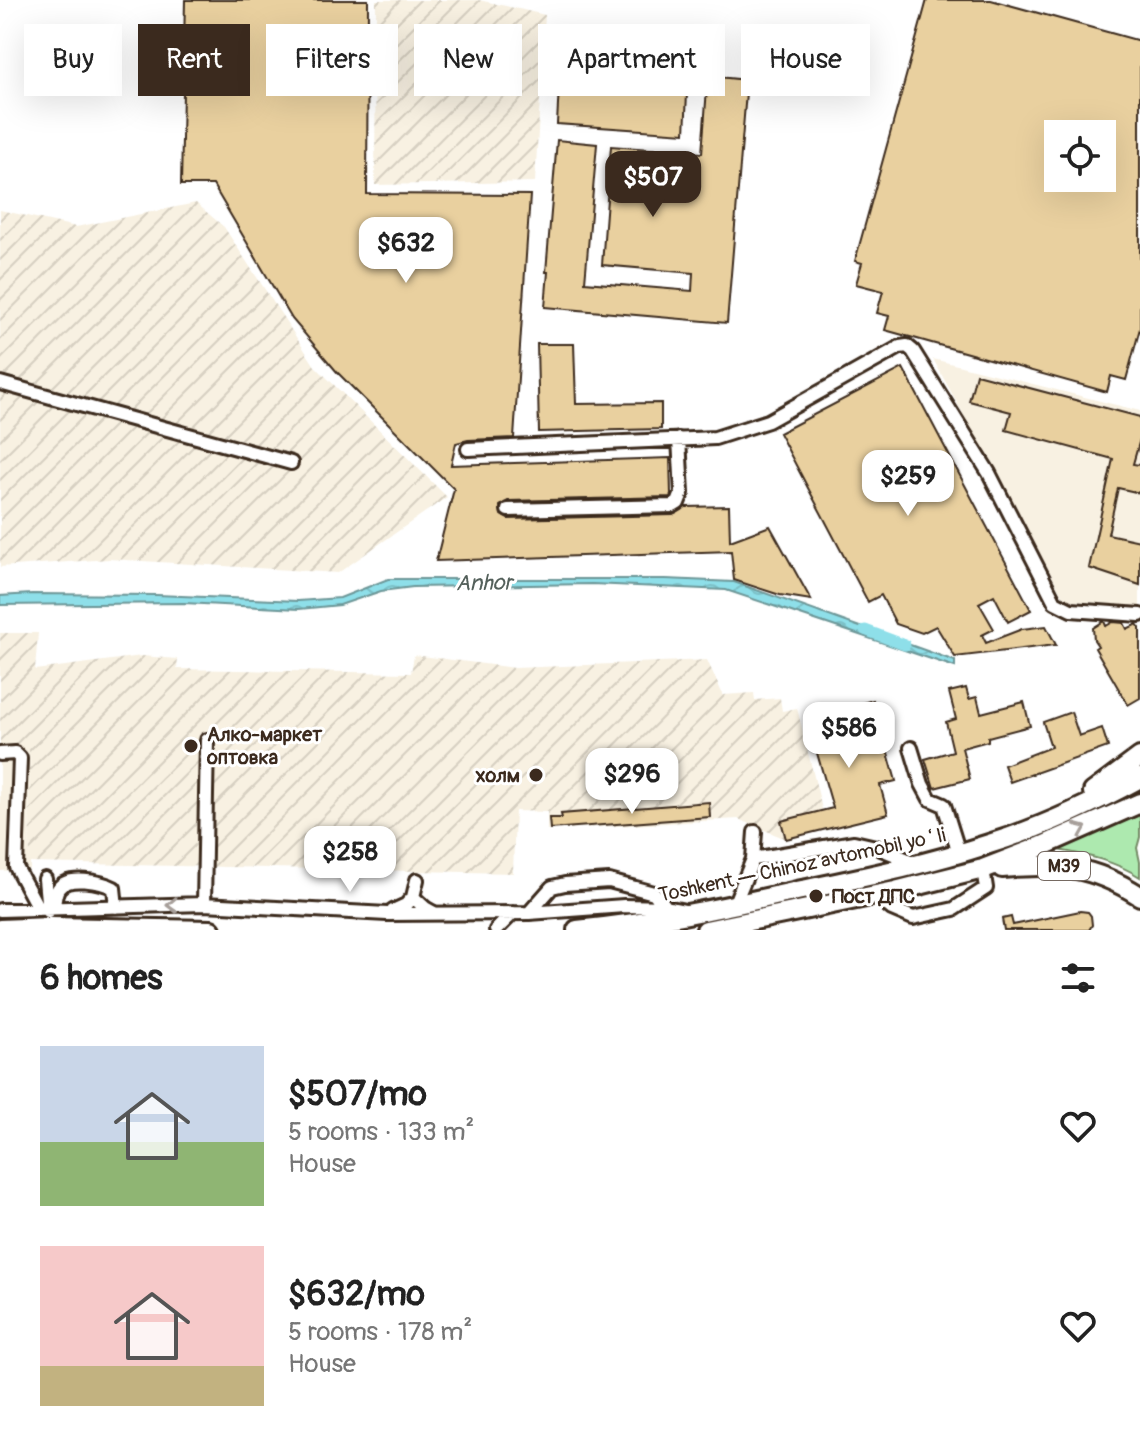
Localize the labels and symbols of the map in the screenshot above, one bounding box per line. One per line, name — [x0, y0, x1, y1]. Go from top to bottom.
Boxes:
pin: $507 — [606, 151, 700, 219]
pin: $632 — [359, 217, 453, 285]
pin: $259 — [861, 450, 955, 518]
water label: Anhor — [455, 568, 516, 597]
pin: $586 — [802, 702, 896, 770]
place label: Алко-маркет оптовка — [206, 722, 323, 770]
marker: Алко-маркет оптовка — [182, 737, 200, 755]
pin: $296 — [585, 748, 679, 816]
place label: холм — [475, 763, 520, 788]
marker: холм — [527, 766, 545, 784]
street label: Toshkent — Chinoz avtomobil yoʻli — [656, 822, 948, 908]
one-way arrow — [1073, 823, 1087, 839]
pin: $258 — [303, 826, 397, 894]
road number: M39 — [1038, 852, 1090, 880]
place label: Пост ДПС — [832, 884, 915, 909]
marker: Пост ДПС — [807, 887, 825, 905]
one-way arrow — [165, 897, 178, 914]

